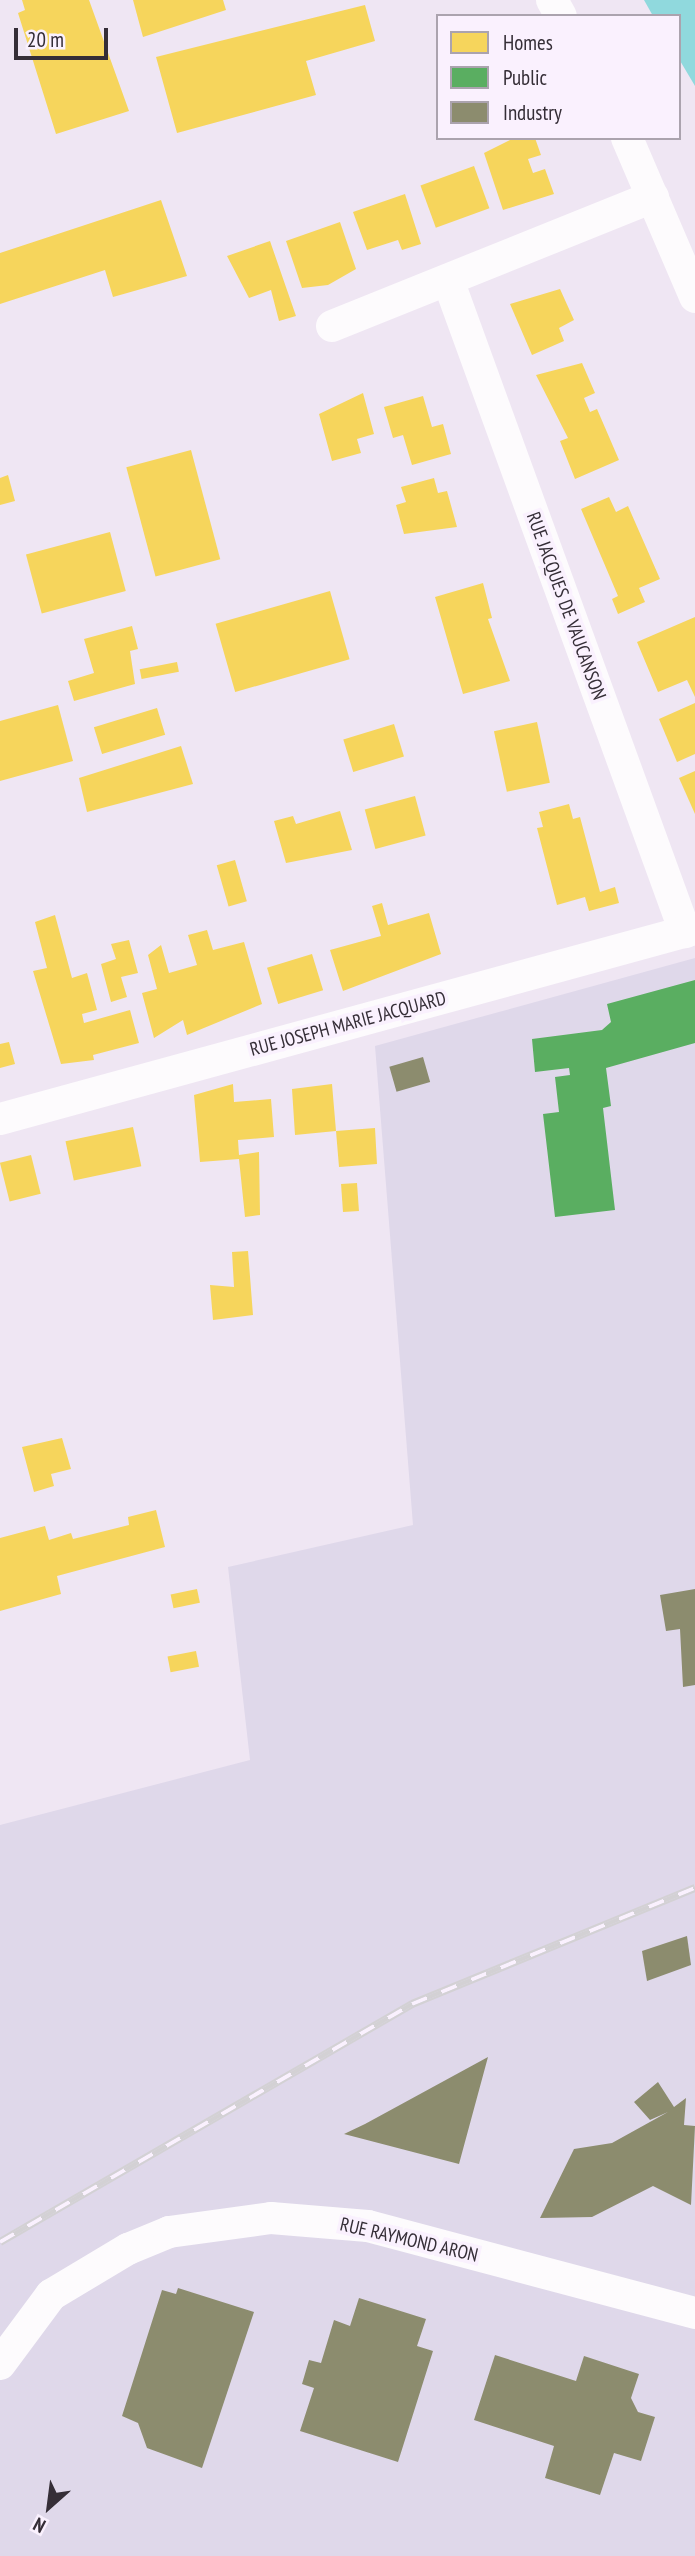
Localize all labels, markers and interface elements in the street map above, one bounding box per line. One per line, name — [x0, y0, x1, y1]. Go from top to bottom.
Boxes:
scale bar — [18, 14, 112, 58]
legend — [436, 14, 681, 140]
text: 20 m — [27, 26, 64, 53]
text: Homes — [503, 29, 553, 56]
text: Public — [503, 64, 547, 91]
text: Industry — [503, 99, 562, 126]
street label: RUE JACQUES DE VAUCANSON — [521, 509, 611, 703]
street label: RUE JOSEPH MARIE JACQUARD — [248, 987, 448, 1061]
street label: RUE RAYMOND ARON — [338, 2213, 480, 2267]
north arrow — [14, 2472, 84, 2542]
text: N — [29, 2513, 49, 2539]

